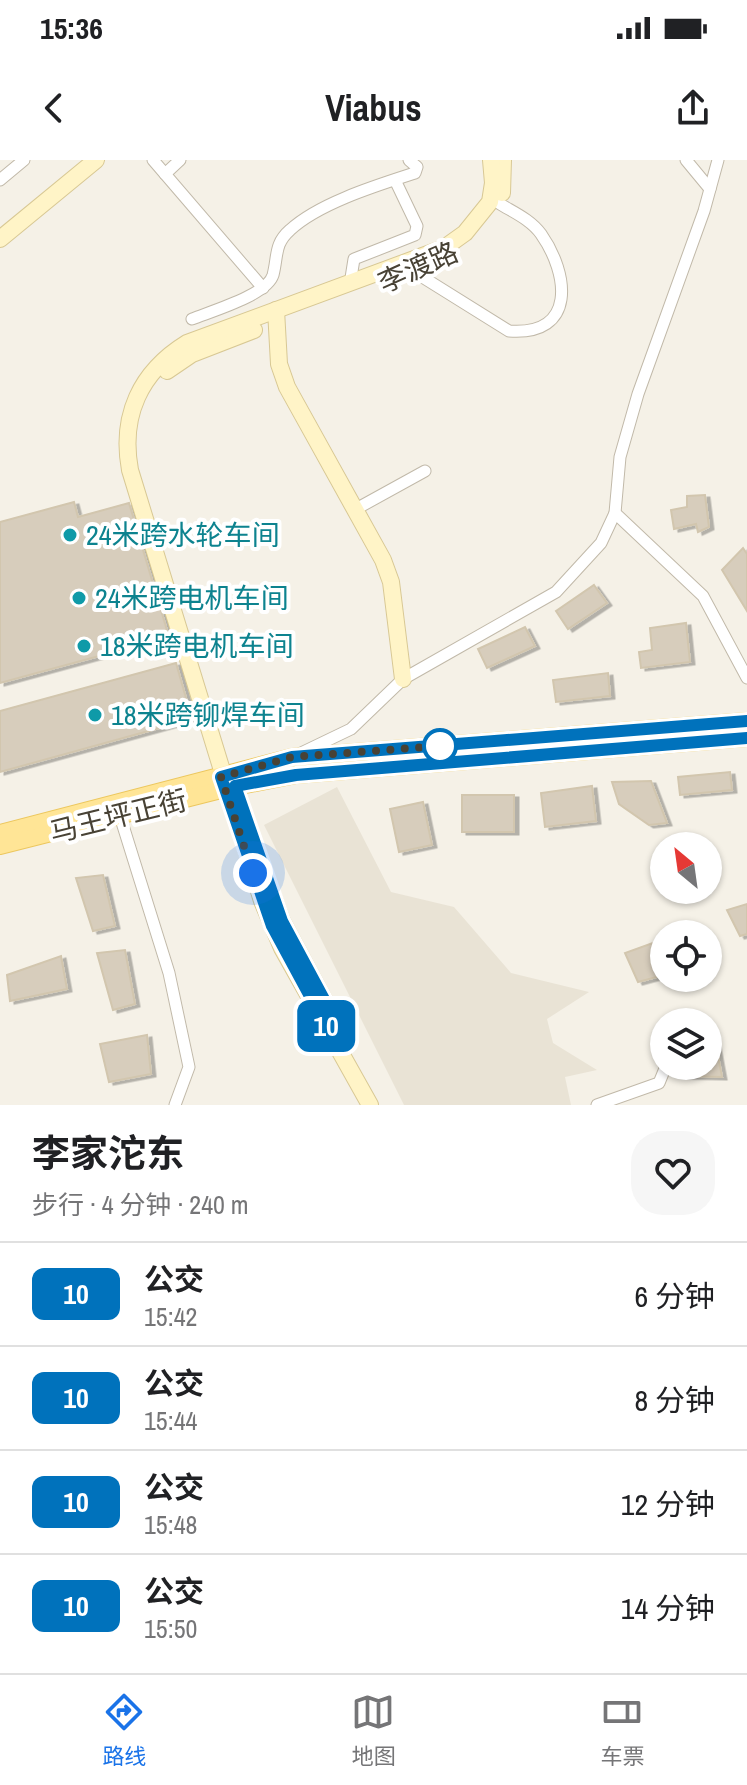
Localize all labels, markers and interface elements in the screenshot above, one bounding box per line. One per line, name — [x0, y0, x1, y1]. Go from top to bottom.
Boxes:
text: 15:36 — [40, 8, 103, 48]
text: Viabus — [325, 84, 422, 132]
icon: back — [32, 86, 76, 130]
icon: share — [671, 86, 715, 130]
street label: 李渡路 — [372, 233, 464, 301]
place label: 24米跨水轮车间 — [86, 516, 280, 554]
marker: 24米跨水轮车间 — [61, 526, 79, 544]
place label: 24米跨电机车间 — [95, 579, 289, 617]
marker: 24米跨电机车间 — [70, 589, 88, 607]
place label: 18米跨电机车间 — [100, 627, 294, 665]
marker: 18米跨电机车间 — [75, 637, 93, 655]
place label: 18米跨铆焊车间 — [111, 696, 305, 734]
marker: 18米跨铆焊车间 — [86, 706, 104, 724]
unlabelled marker — [423, 729, 457, 763]
street label: 马王坪正街 — [45, 781, 191, 851]
north arrow — [650, 832, 722, 904]
map controls — [650, 832, 722, 1080]
your location — [233, 853, 273, 893]
button: locate — [650, 920, 722, 992]
line badge: 10 — [290, 1000, 362, 1052]
text: 10 — [313, 1007, 339, 1045]
button: layers — [650, 1008, 722, 1080]
text: 李家沱东 — [32, 1128, 184, 1179]
button: heart — [631, 1131, 715, 1215]
text: 步行 · 4 分钟 · 240 m — [32, 1187, 249, 1222]
text: 公交 — [144, 1259, 204, 1299]
text: 10 — [63, 1275, 89, 1313]
text: 6 分钟 — [634, 1276, 715, 1316]
text: 15:42 — [144, 1299, 197, 1334]
text: 公交 — [144, 1363, 204, 1403]
text: 10 — [63, 1379, 89, 1417]
text: 8 分钟 — [634, 1380, 715, 1420]
text: 15:44 — [144, 1403, 197, 1438]
text: 公交 — [144, 1467, 204, 1507]
text: 10 — [63, 1483, 89, 1521]
text: 12 分钟 — [621, 1484, 715, 1524]
text: 15:48 — [144, 1507, 197, 1542]
text: 公交 — [144, 1571, 204, 1611]
text: 10 — [63, 1587, 89, 1625]
text: 14 分钟 — [621, 1588, 715, 1628]
text: 15:50 — [144, 1611, 197, 1646]
tab: 路线 — [102, 1690, 147, 1771]
tab: 地图 — [351, 1690, 396, 1771]
tab: 车票 — [600, 1690, 645, 1771]

